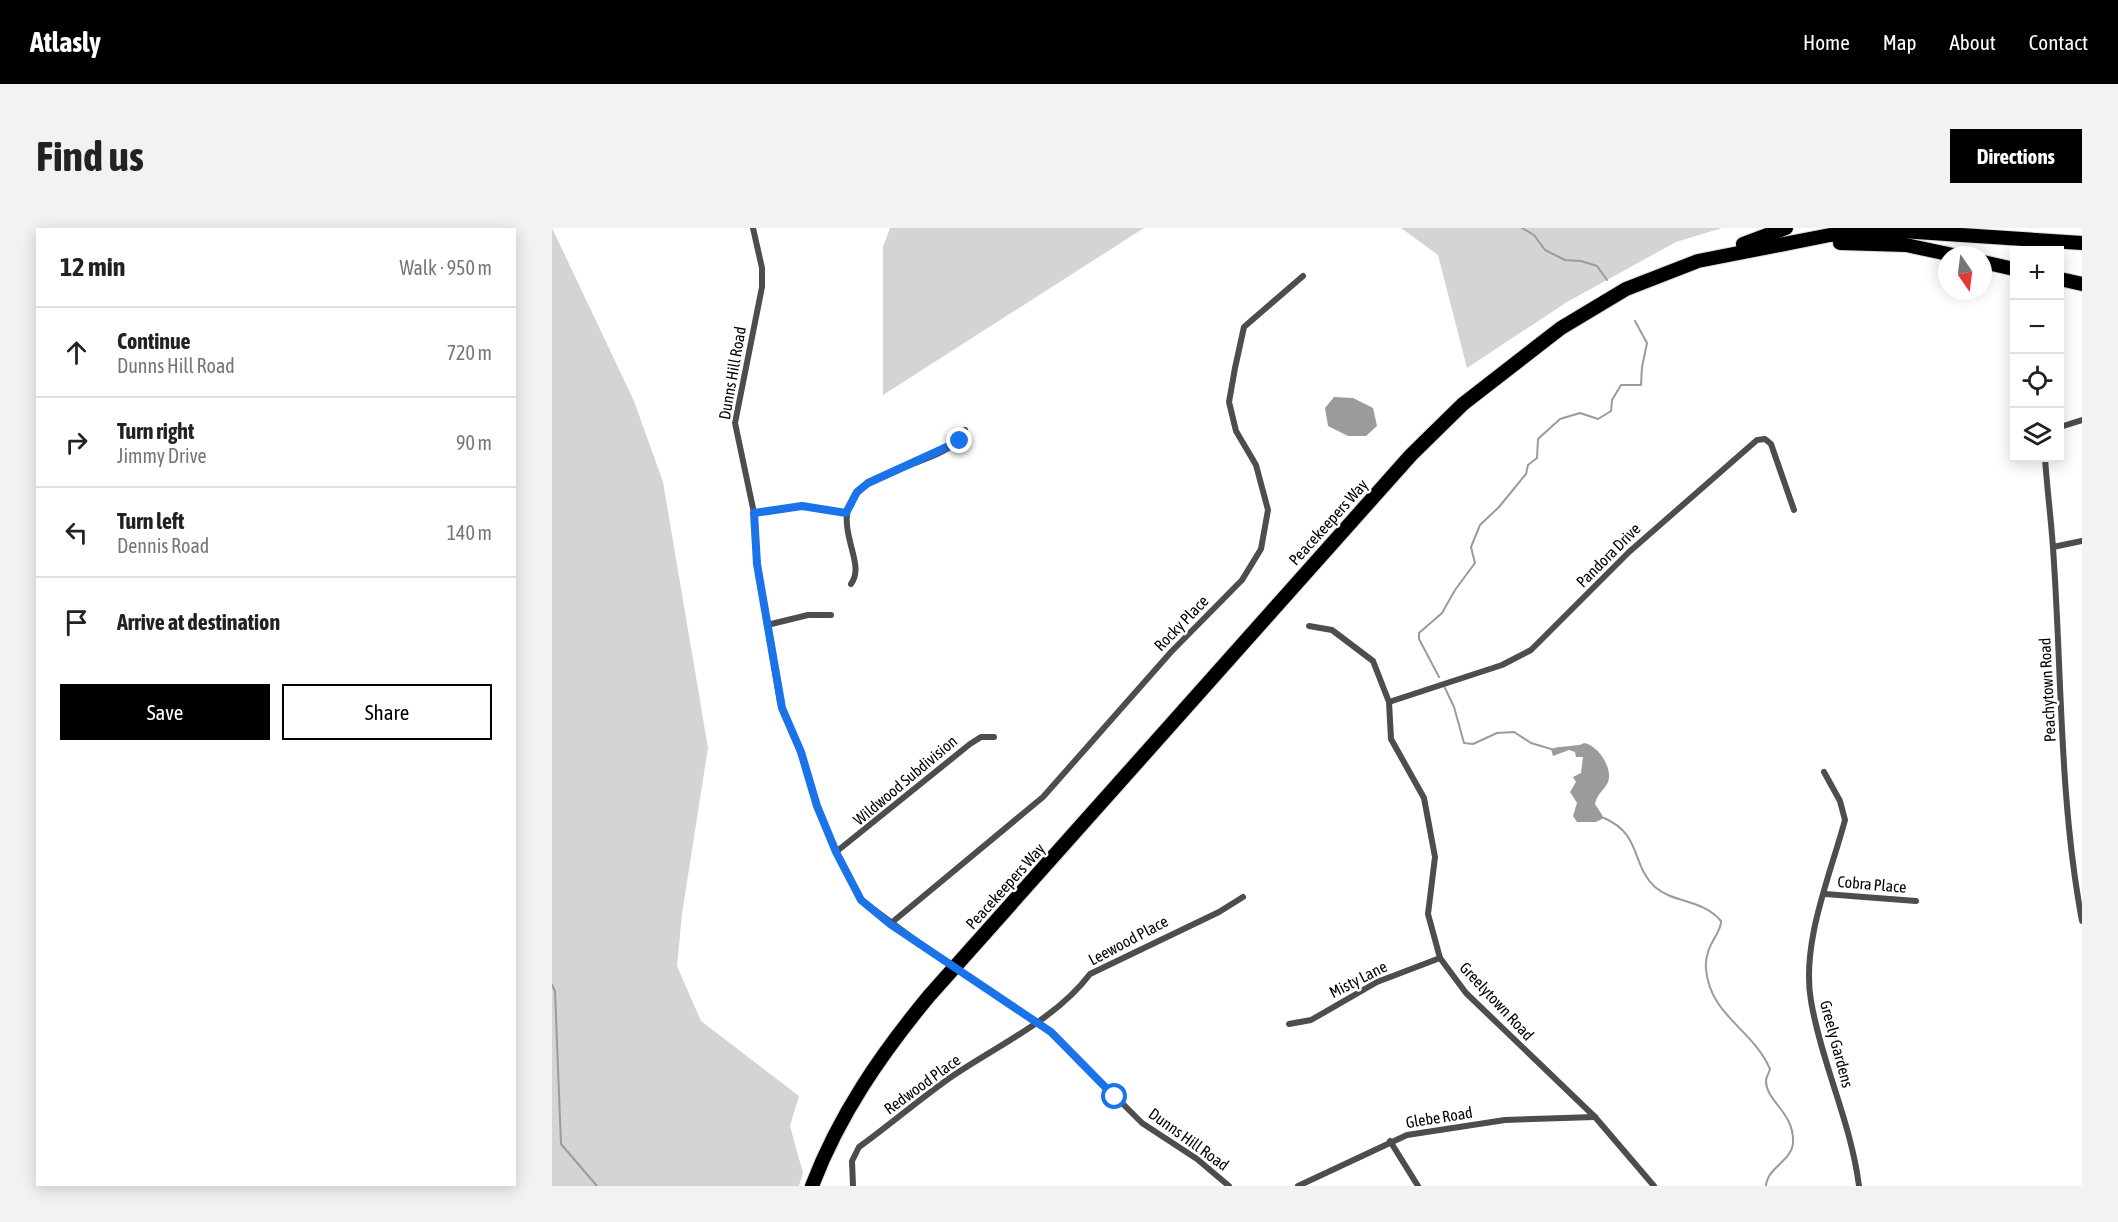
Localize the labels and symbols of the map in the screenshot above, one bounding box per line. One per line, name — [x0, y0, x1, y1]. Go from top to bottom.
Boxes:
north arrow — [1938, 246, 1992, 300]
street label: Dunns Hill Road — [715, 325, 749, 421]
route end — [946, 427, 972, 453]
street label: Peacekeepers Way — [1285, 475, 1372, 569]
street label: Pandora Drive — [1572, 519, 1644, 591]
street label: Rocky Place — [1150, 592, 1212, 655]
street label: Peachytown Road — [2035, 637, 2060, 743]
street label: Wildwood Subdivision — [850, 732, 960, 828]
street label: Peacekeepers Way — [962, 839, 1049, 933]
street label: Cobra Place — [1837, 872, 1907, 896]
street label: Leewood Place — [1085, 912, 1171, 968]
street label: Misty Lane — [1326, 957, 1390, 1002]
street label: Greelytown Road — [1456, 958, 1538, 1044]
street label: Greely Gardens — [1816, 998, 1857, 1090]
street label: Redwood Place — [880, 1050, 964, 1118]
route start — [1101, 1083, 1127, 1109]
street label: Glebe Road — [1404, 1103, 1474, 1131]
street label: Dunns Hill Road — [1146, 1104, 1232, 1174]

